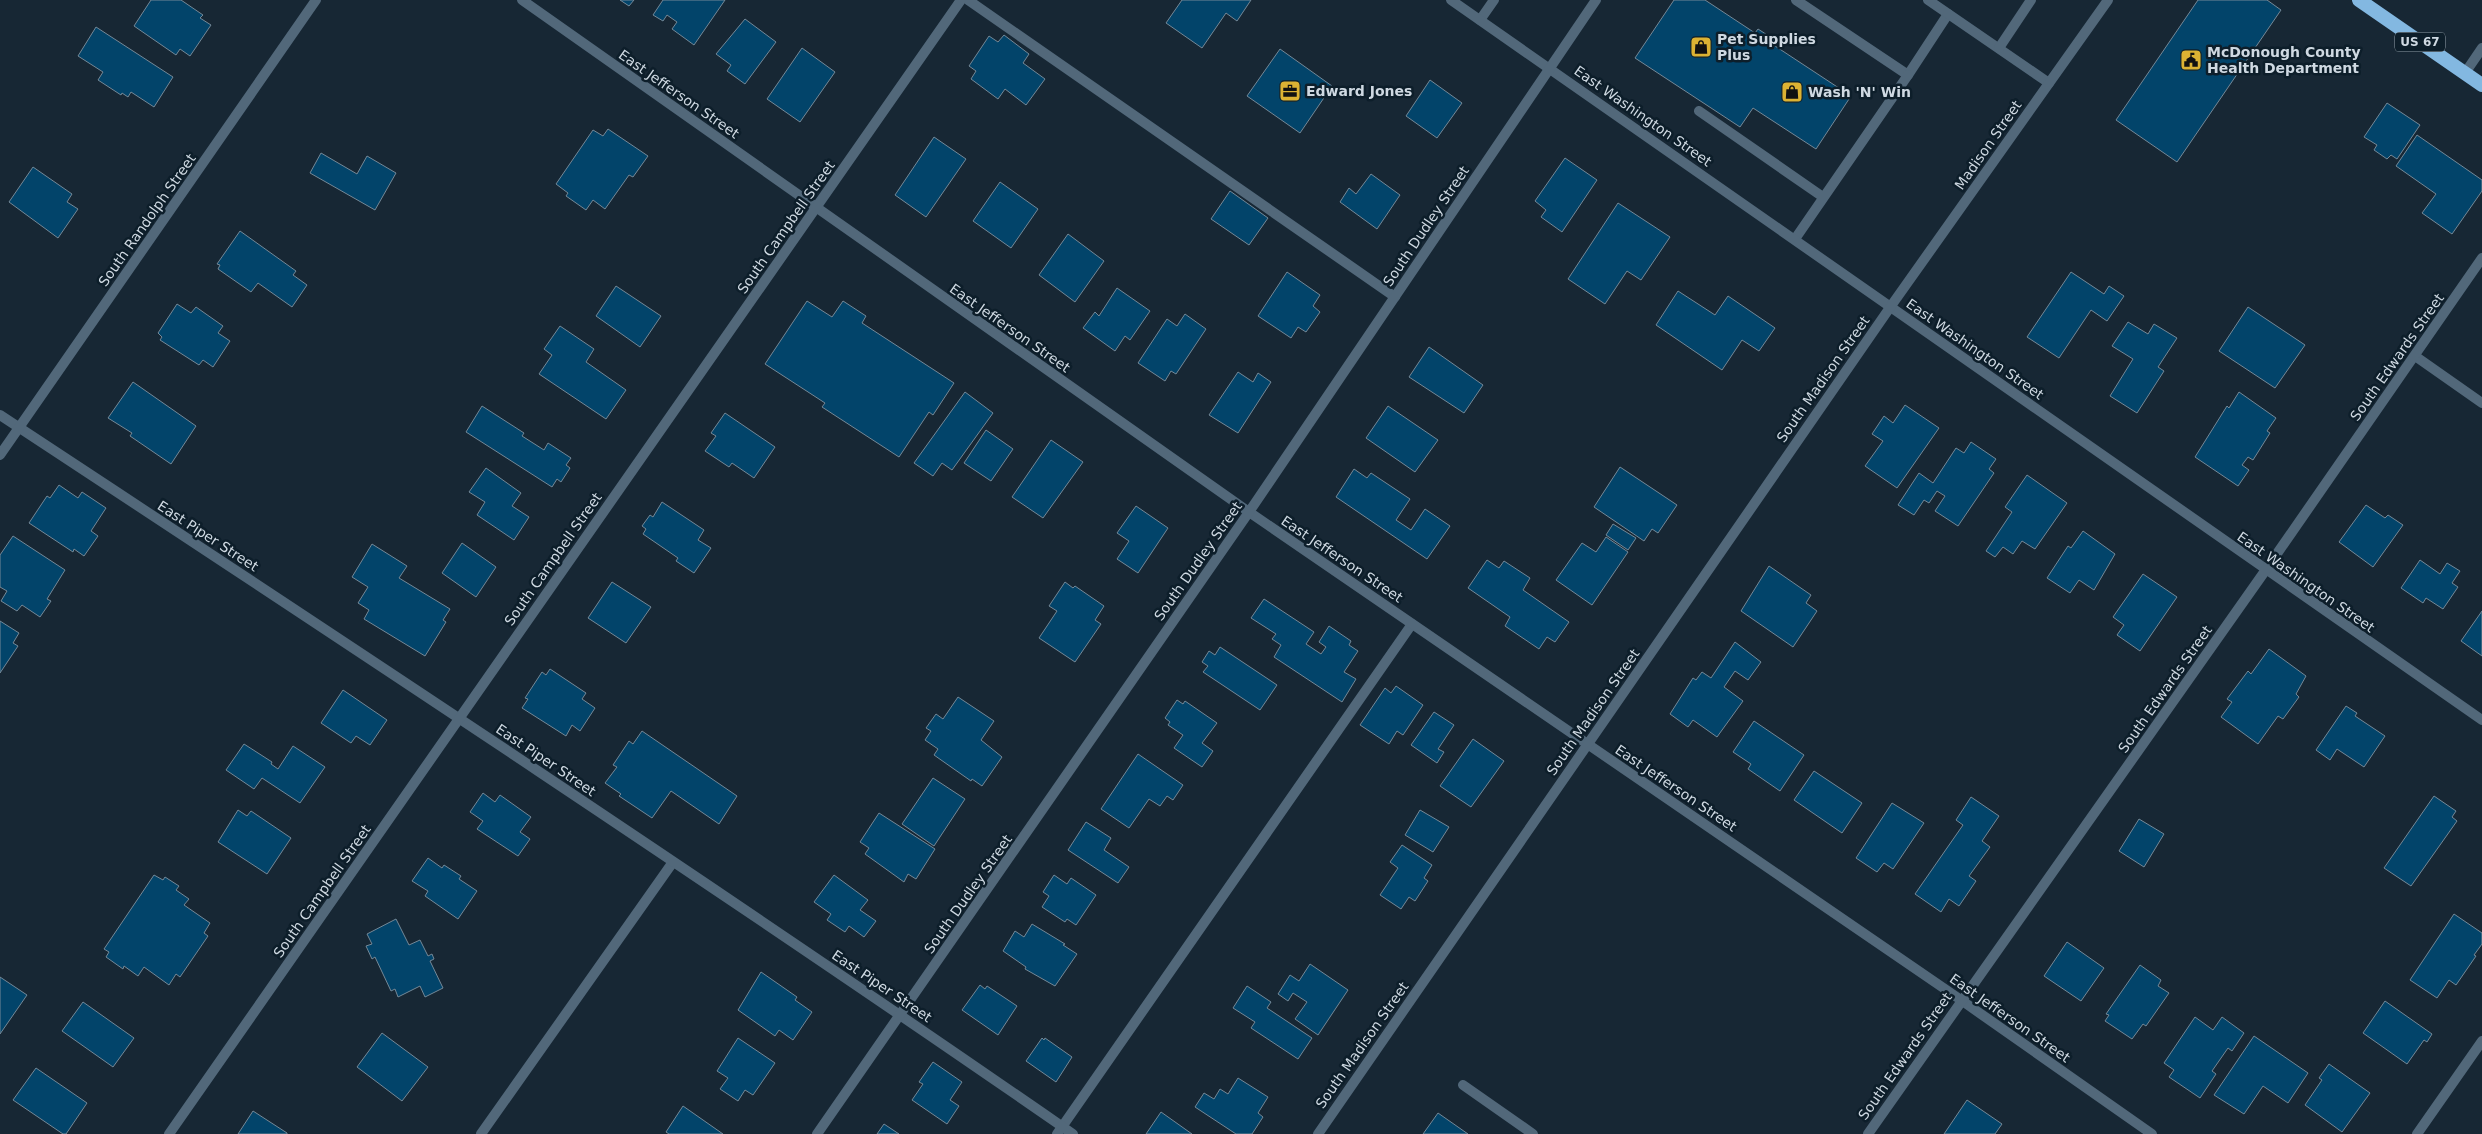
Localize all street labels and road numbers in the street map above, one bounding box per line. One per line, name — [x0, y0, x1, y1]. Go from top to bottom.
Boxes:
road number: US 67 — [2395, 32, 2445, 52]
street label: East Jefferson Street — [616, 46, 743, 142]
street label: East Washington Street — [1571, 62, 1715, 170]
street label: Madison Street — [1951, 97, 2025, 193]
street label: South Randolph Street — [95, 150, 199, 289]
street label: South Campbell Street — [734, 157, 838, 296]
street label: South Dudley Street — [1380, 162, 1472, 289]
street label: East Jefferson Street — [947, 280, 1074, 376]
street label: South Edwards Street — [2347, 290, 2447, 424]
street label: East Washington Street — [1903, 295, 2047, 403]
street label: South Madison Street — [1773, 312, 1873, 445]
street label: South Campbell Street — [501, 489, 605, 628]
street label: East Piper Street — [155, 497, 262, 575]
street label: South Dudley Street — [1151, 498, 1245, 624]
street label: East Jefferson Street — [1278, 512, 1406, 606]
street label: East Washington Street — [2234, 528, 2378, 636]
street label: South Edwards Street — [2115, 622, 2215, 756]
street label: South Madison Street — [1543, 645, 1643, 778]
street label: East Piper Street — [493, 721, 599, 800]
street label: East Jefferson Street — [1612, 741, 1740, 835]
street label: South Campbell Street — [270, 821, 374, 960]
street label: South Dudley Street — [921, 831, 1015, 957]
street label: East Piper Street — [829, 947, 935, 1026]
street label: East Jefferson Street — [1947, 970, 2074, 1066]
street label: South Madison Street — [1312, 978, 1412, 1111]
street label: South Edwards Street — [1855, 989, 1955, 1123]

